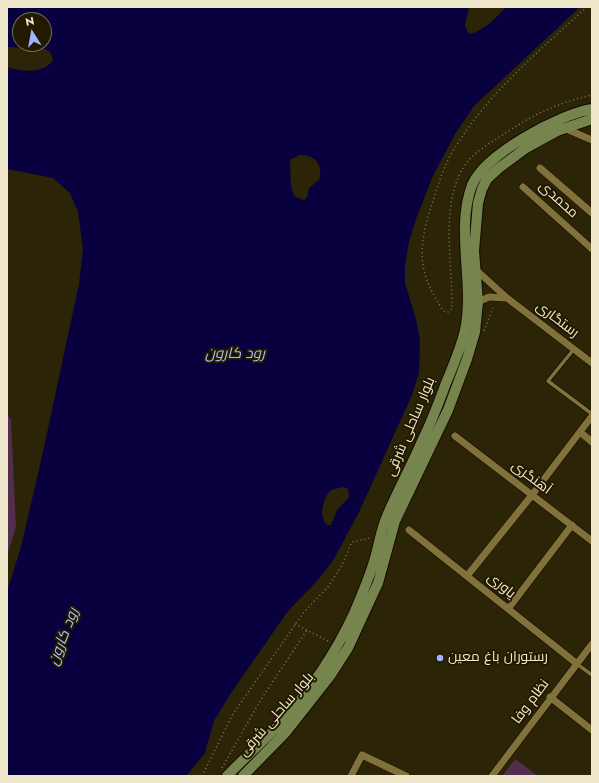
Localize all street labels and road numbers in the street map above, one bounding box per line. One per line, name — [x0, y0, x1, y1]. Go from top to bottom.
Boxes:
street label: محمدی — [535, 178, 581, 222]
street label: رستگاری — [532, 298, 582, 342]
street label: بلوار ساحلی شرقی — [383, 375, 439, 479]
street label: آهنگری — [508, 458, 554, 498]
street label: یاوری — [483, 569, 519, 603]
street label: بلوار ساحلی شرقی — [236, 670, 318, 760]
street label: نظام وفا — [509, 676, 553, 728]

